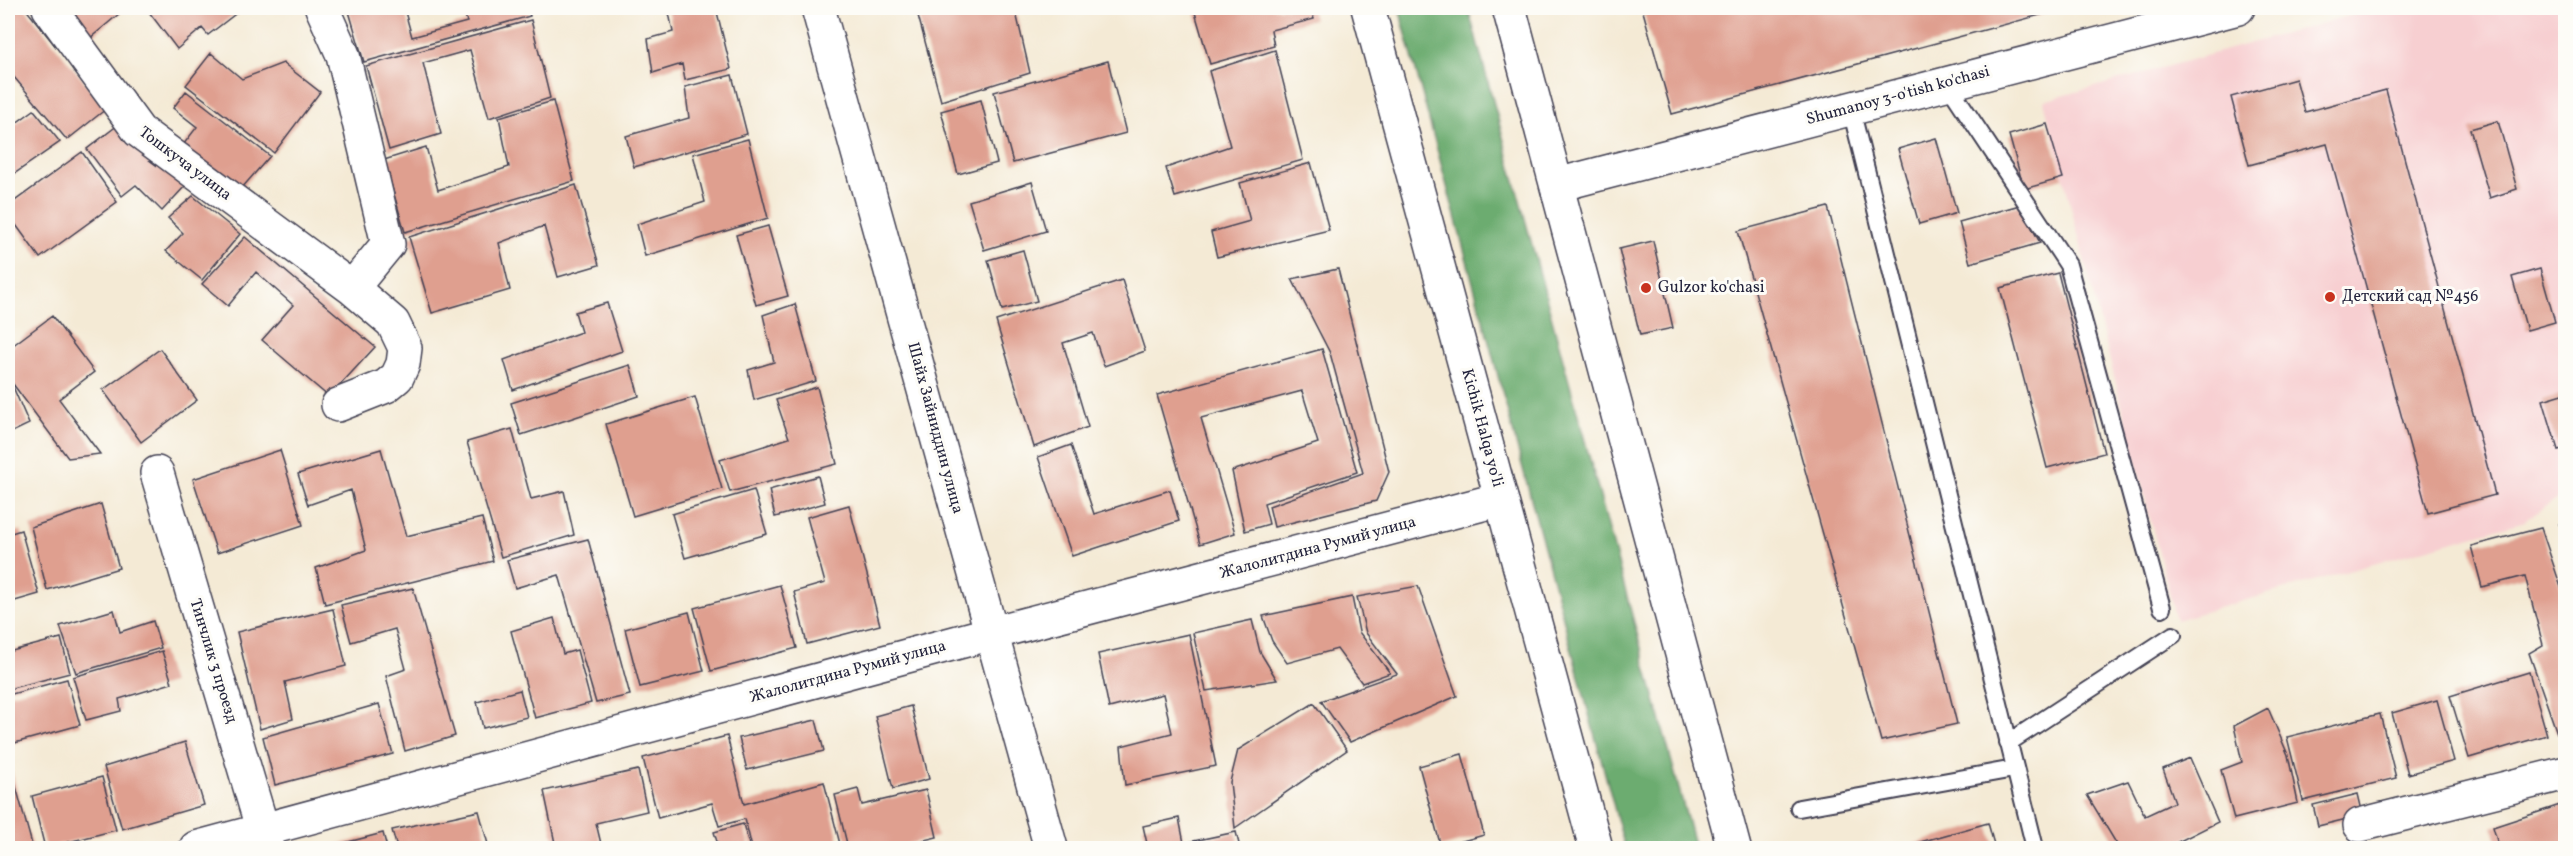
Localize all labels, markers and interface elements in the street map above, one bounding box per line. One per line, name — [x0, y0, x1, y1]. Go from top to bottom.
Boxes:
street label: Shumanoy 3-o'tish ko'chasi — [1804, 61, 1992, 131]
street label: Тошкуча улица — [134, 122, 236, 206]
place label: Gulzor ko'chasi — [1658, 277, 1765, 299]
marker: Gulzor ko'chasi — [1639, 281, 1653, 295]
place label: Детский сад №456 — [2342, 286, 2478, 308]
marker: Детский сад №456 — [2323, 290, 2337, 304]
street label: Шайх Зайниддин улица — [902, 340, 968, 516]
street label: Kichik Halqa yo'li — [1456, 366, 1508, 490]
street label: Жалолитдина Румий улица — [1217, 511, 1419, 585]
street label: Тинчлик 3 проезд — [184, 596, 242, 726]
street label: Жалолитдина Румий улица — [747, 635, 949, 709]

